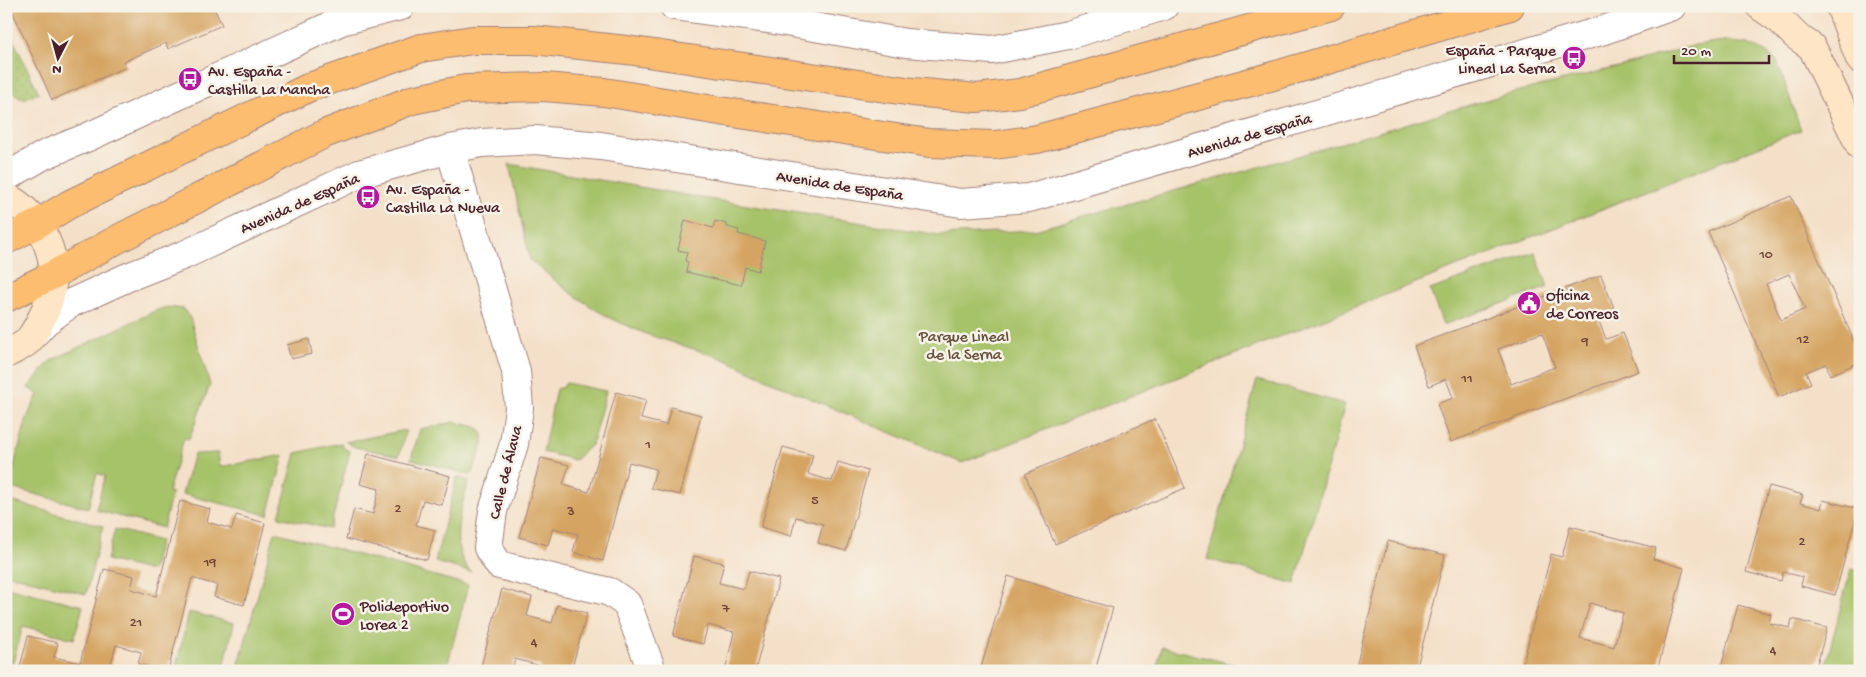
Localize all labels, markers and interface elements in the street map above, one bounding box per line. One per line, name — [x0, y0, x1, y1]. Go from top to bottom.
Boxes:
north arrow — [32, 32, 82, 82]
scale bar — [1674, 32, 1768, 64]
place label: España - Parque Lineal La Serna — [1446, 43, 1557, 80]
text: 20 m — [1681, 43, 1711, 61]
bus stop icon: España - Parque Lineal La Serna — [1561, 45, 1587, 71]
text: N — [51, 60, 62, 77]
place label: Av. España - Castilla La Mancha — [208, 64, 331, 101]
bus stop icon: Av. España - Castilla La Mancha — [177, 66, 203, 92]
street label: Avenida de España — [1186, 110, 1315, 164]
street label: Avenida de España — [775, 168, 905, 207]
street label: Avenida de España — [238, 170, 364, 240]
place label: Av. España - Castilla La Nueva — [386, 182, 501, 219]
bus stop icon: Av. España - Castilla La Nueva — [355, 184, 381, 210]
house number: 10 — [1758, 247, 1773, 264]
place label: Oficina de Correos — [1546, 288, 1619, 325]
public building icon: Oficina de Correos — [1516, 290, 1542, 316]
park label: Parque Lineal de la Serna — [918, 329, 1009, 366]
house number: 12 — [1796, 332, 1809, 349]
house number: 9 — [1580, 334, 1589, 351]
house number: 11 — [1460, 371, 1473, 388]
street label: Calle de Álava — [486, 423, 528, 522]
house number: 1 — [644, 437, 651, 454]
house number: 5 — [811, 493, 819, 510]
house number: 2 — [395, 501, 402, 518]
house number: 3 — [566, 504, 575, 521]
house number: 2 — [1799, 534, 1806, 551]
house number: 19 — [203, 555, 216, 572]
place label: Polideportivo Lorea 2 — [359, 599, 449, 636]
sports icon: Polideportivo Lorea 2 — [330, 601, 356, 627]
house number: 7 — [721, 601, 730, 618]
house number: 21 — [130, 615, 142, 632]
house number: 4 — [531, 635, 538, 652]
house number: 4 — [1770, 643, 1777, 660]

